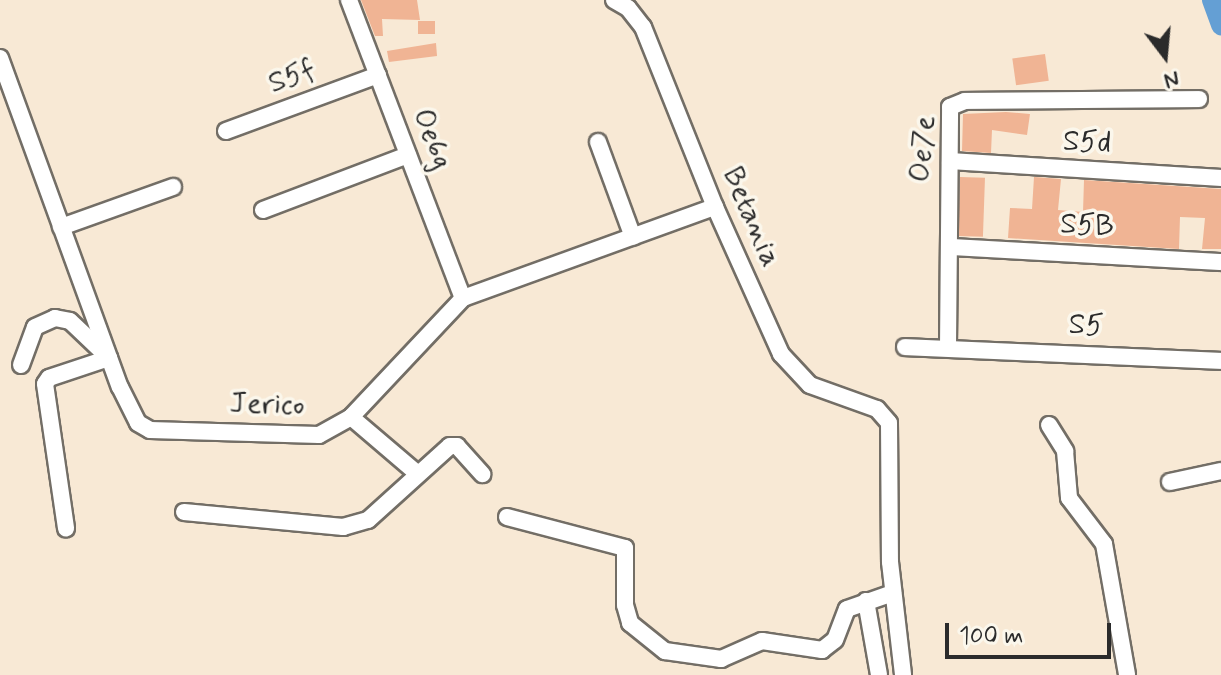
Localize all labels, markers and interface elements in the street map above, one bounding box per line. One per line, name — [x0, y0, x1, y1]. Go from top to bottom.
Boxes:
north arrow — [1125, 16, 1205, 96]
street label: S5f — [264, 52, 320, 102]
text: N — [1161, 64, 1183, 95]
street label: Oe6g — [404, 104, 460, 174]
street label: Oe7e — [902, 114, 944, 184]
street label: S5d — [1062, 124, 1112, 162]
street label: Betania — [714, 162, 788, 272]
street label: S5B — [1059, 207, 1115, 245]
street label: S5 — [1068, 307, 1104, 345]
street label: Jerico — [229, 386, 305, 424]
scale bar — [949, 607, 1115, 657]
text: 100 m — [959, 621, 1023, 652]

